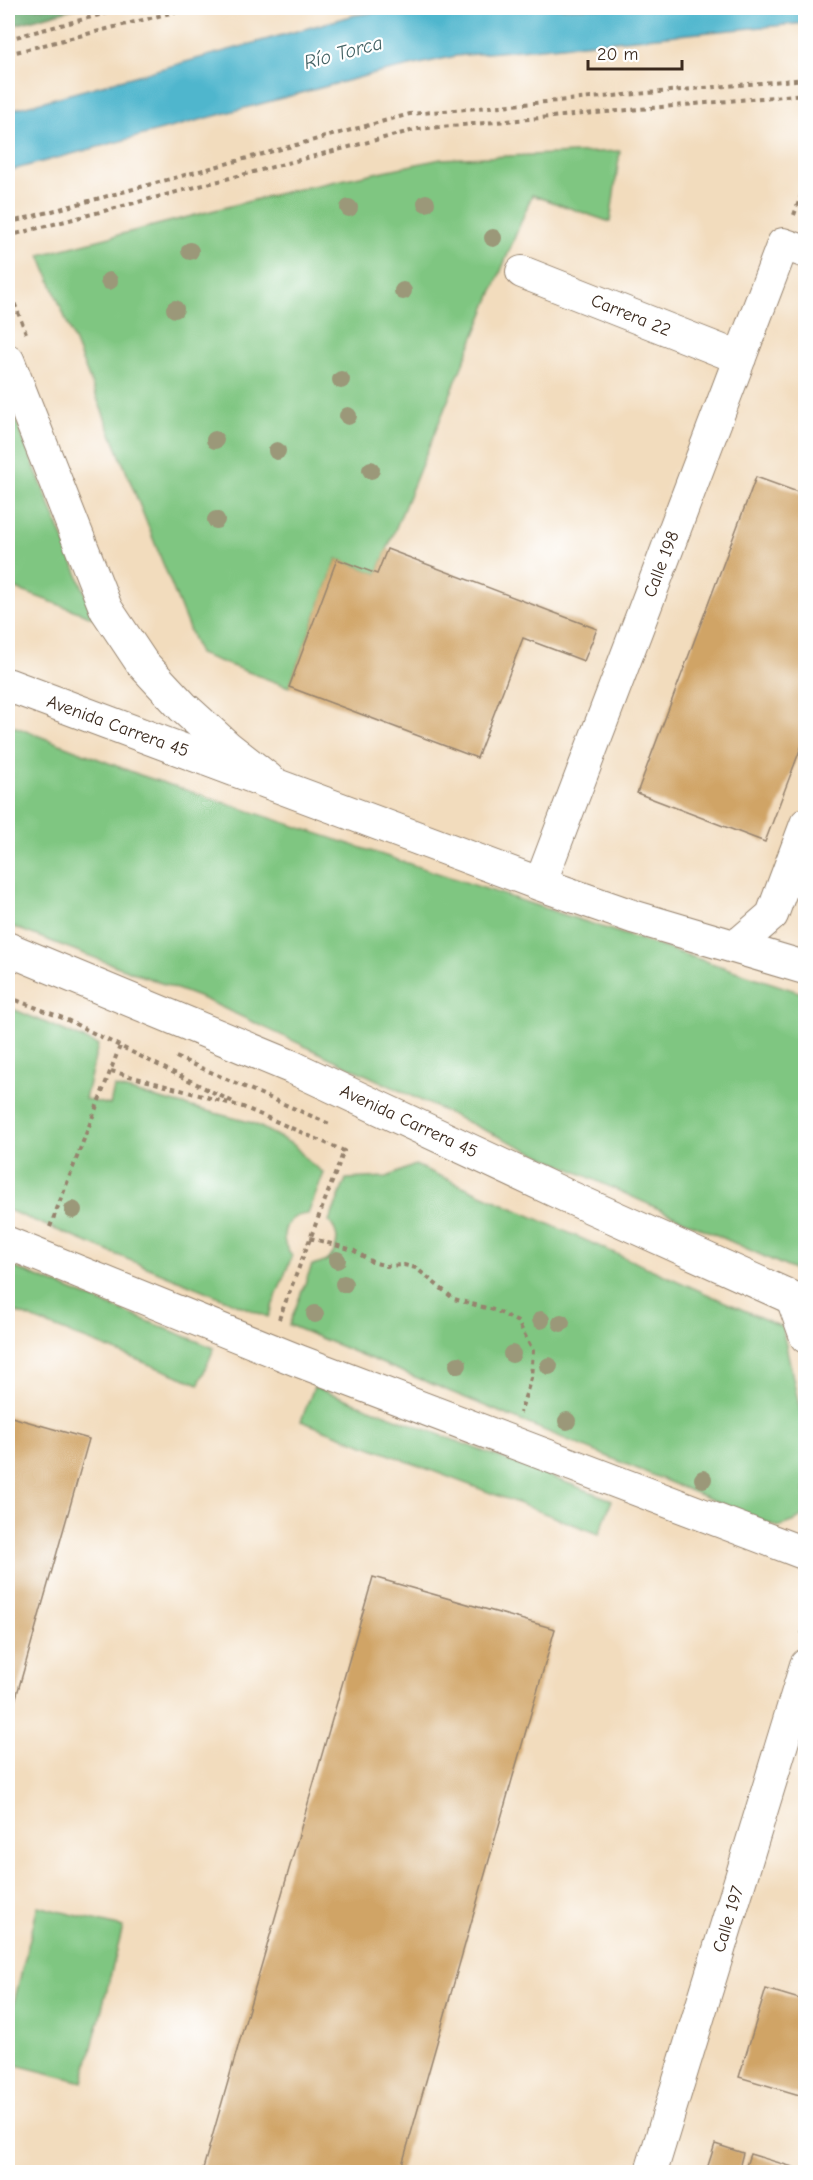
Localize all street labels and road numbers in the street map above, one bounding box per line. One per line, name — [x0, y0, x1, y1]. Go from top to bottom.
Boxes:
street label: Carrera 22 — [588, 290, 674, 341]
street label: Calle 198 — [639, 528, 684, 600]
street label: Avenida Carrera 45 — [44, 691, 192, 762]
street label: Avenida Carrera 45 — [337, 1080, 481, 1163]
street label: Calle 197 — [708, 1883, 749, 1955]

